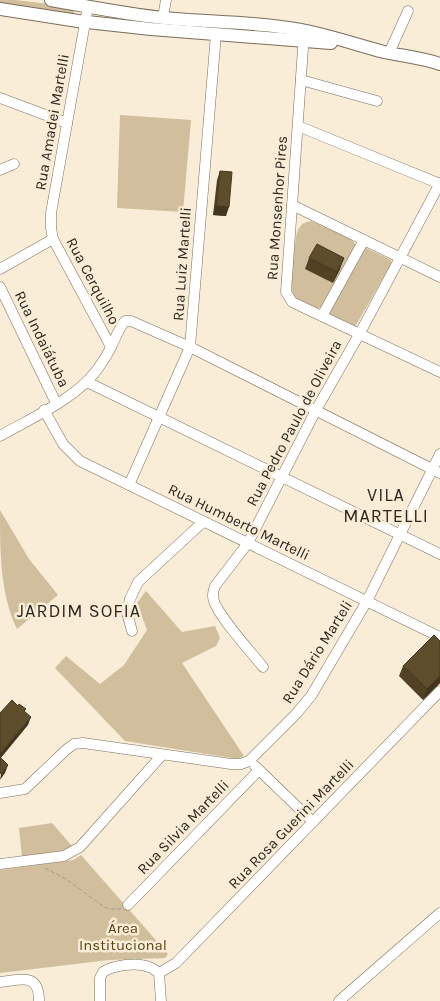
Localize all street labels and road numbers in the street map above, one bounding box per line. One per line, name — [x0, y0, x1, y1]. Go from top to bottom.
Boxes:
street label: Rua Amadei Martelli — [31, 52, 73, 192]
street label: Rua Monsenhor Pires — [263, 135, 291, 281]
street label: Rua Luiz Martelli — [169, 207, 195, 321]
street label: Rua Cerquilho — [62, 234, 124, 328]
street label: Rua Indaiátuba — [11, 288, 73, 390]
street label: Rua Pedro Paulo de Oliveira — [242, 337, 346, 509]
street label: Rua Humberto Martelli — [165, 480, 313, 564]
street label: Rua Dário Marteli — [278, 597, 356, 707]
street label: Rua Rosa Guerini Martelli — [224, 755, 358, 893]
street label: Rua Silvia Martelli — [133, 776, 233, 878]

